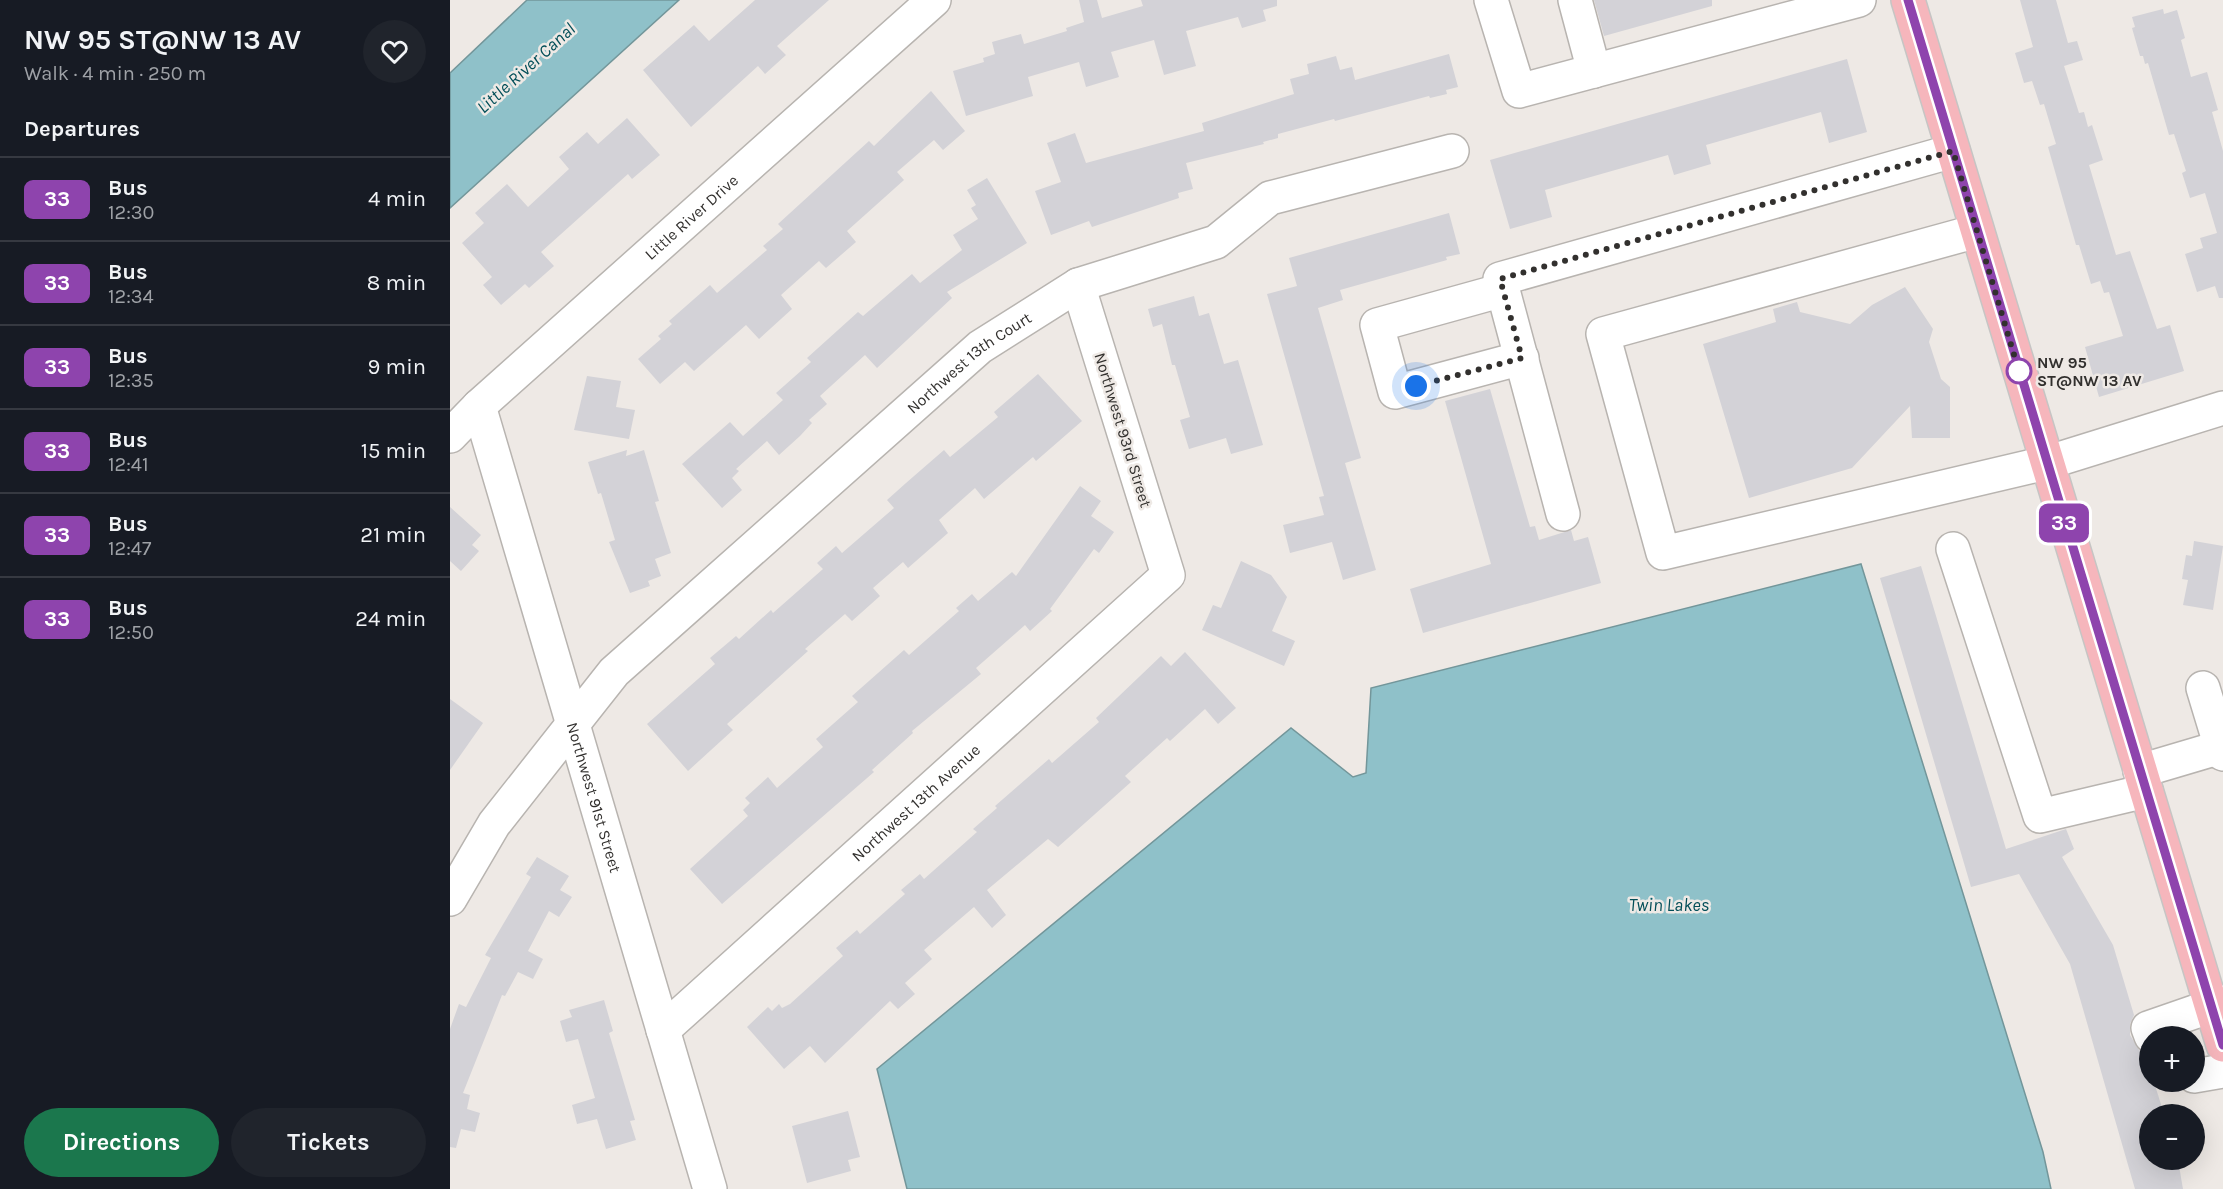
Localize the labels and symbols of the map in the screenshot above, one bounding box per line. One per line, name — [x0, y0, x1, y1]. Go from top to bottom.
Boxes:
water label: Little River Canal — [472, 18, 580, 118]
street label: Little River Drive — [640, 170, 742, 263]
street label: Northwest 13th Court — [903, 308, 1035, 417]
street label: Northwest 93rd Street — [1090, 350, 1156, 510]
place label: NW 95 ST@NW 13 AV — [2037, 353, 2142, 390]
marker: NW 95 ST@NW 13 AV — [2006, 358, 2032, 384]
your location — [1401, 371, 1431, 401]
line badge: 33 — [2037, 504, 2091, 542]
street label: Northwest 91st Street — [563, 720, 626, 875]
street label: Northwest 13th Avenue — [847, 740, 984, 865]
water label: Twin Lakes — [1629, 894, 1709, 916]

